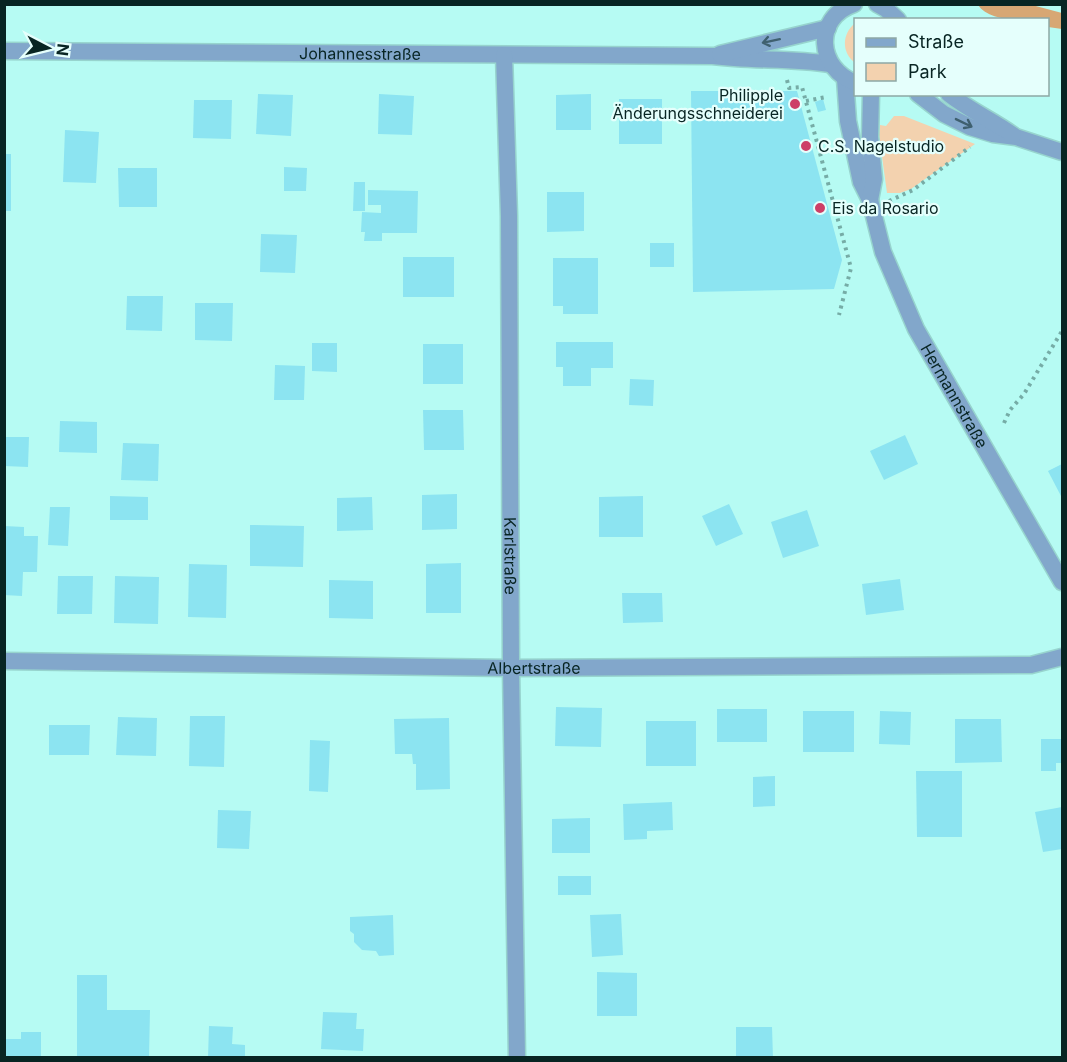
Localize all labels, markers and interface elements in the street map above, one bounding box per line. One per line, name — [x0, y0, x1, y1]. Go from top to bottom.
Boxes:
north arrow — [18, 18, 78, 78]
legend — [854, 18, 1049, 96]
text: Straße — [908, 31, 964, 52]
one-way arrow — [762, 36, 781, 48]
text: N — [52, 43, 74, 57]
street label: Johannesstraße — [299, 43, 421, 64]
text: Park — [908, 61, 947, 82]
place label: Philipple Änderungsschneiderei — [612, 85, 783, 123]
marker: Philipple Änderungsschneiderei — [788, 97, 802, 111]
one-way arrow — [954, 118, 972, 130]
place label: C.S. Nagelstudio — [818, 136, 944, 156]
marker: C.S. Nagelstudio — [799, 139, 813, 153]
place label: Eis da Rosario — [832, 198, 939, 218]
marker: Eis da Rosario — [813, 201, 827, 215]
street label: Hermannstraße — [917, 340, 992, 452]
street label: Karlstraße — [500, 517, 521, 595]
street label: Albertstraße — [487, 658, 581, 678]

